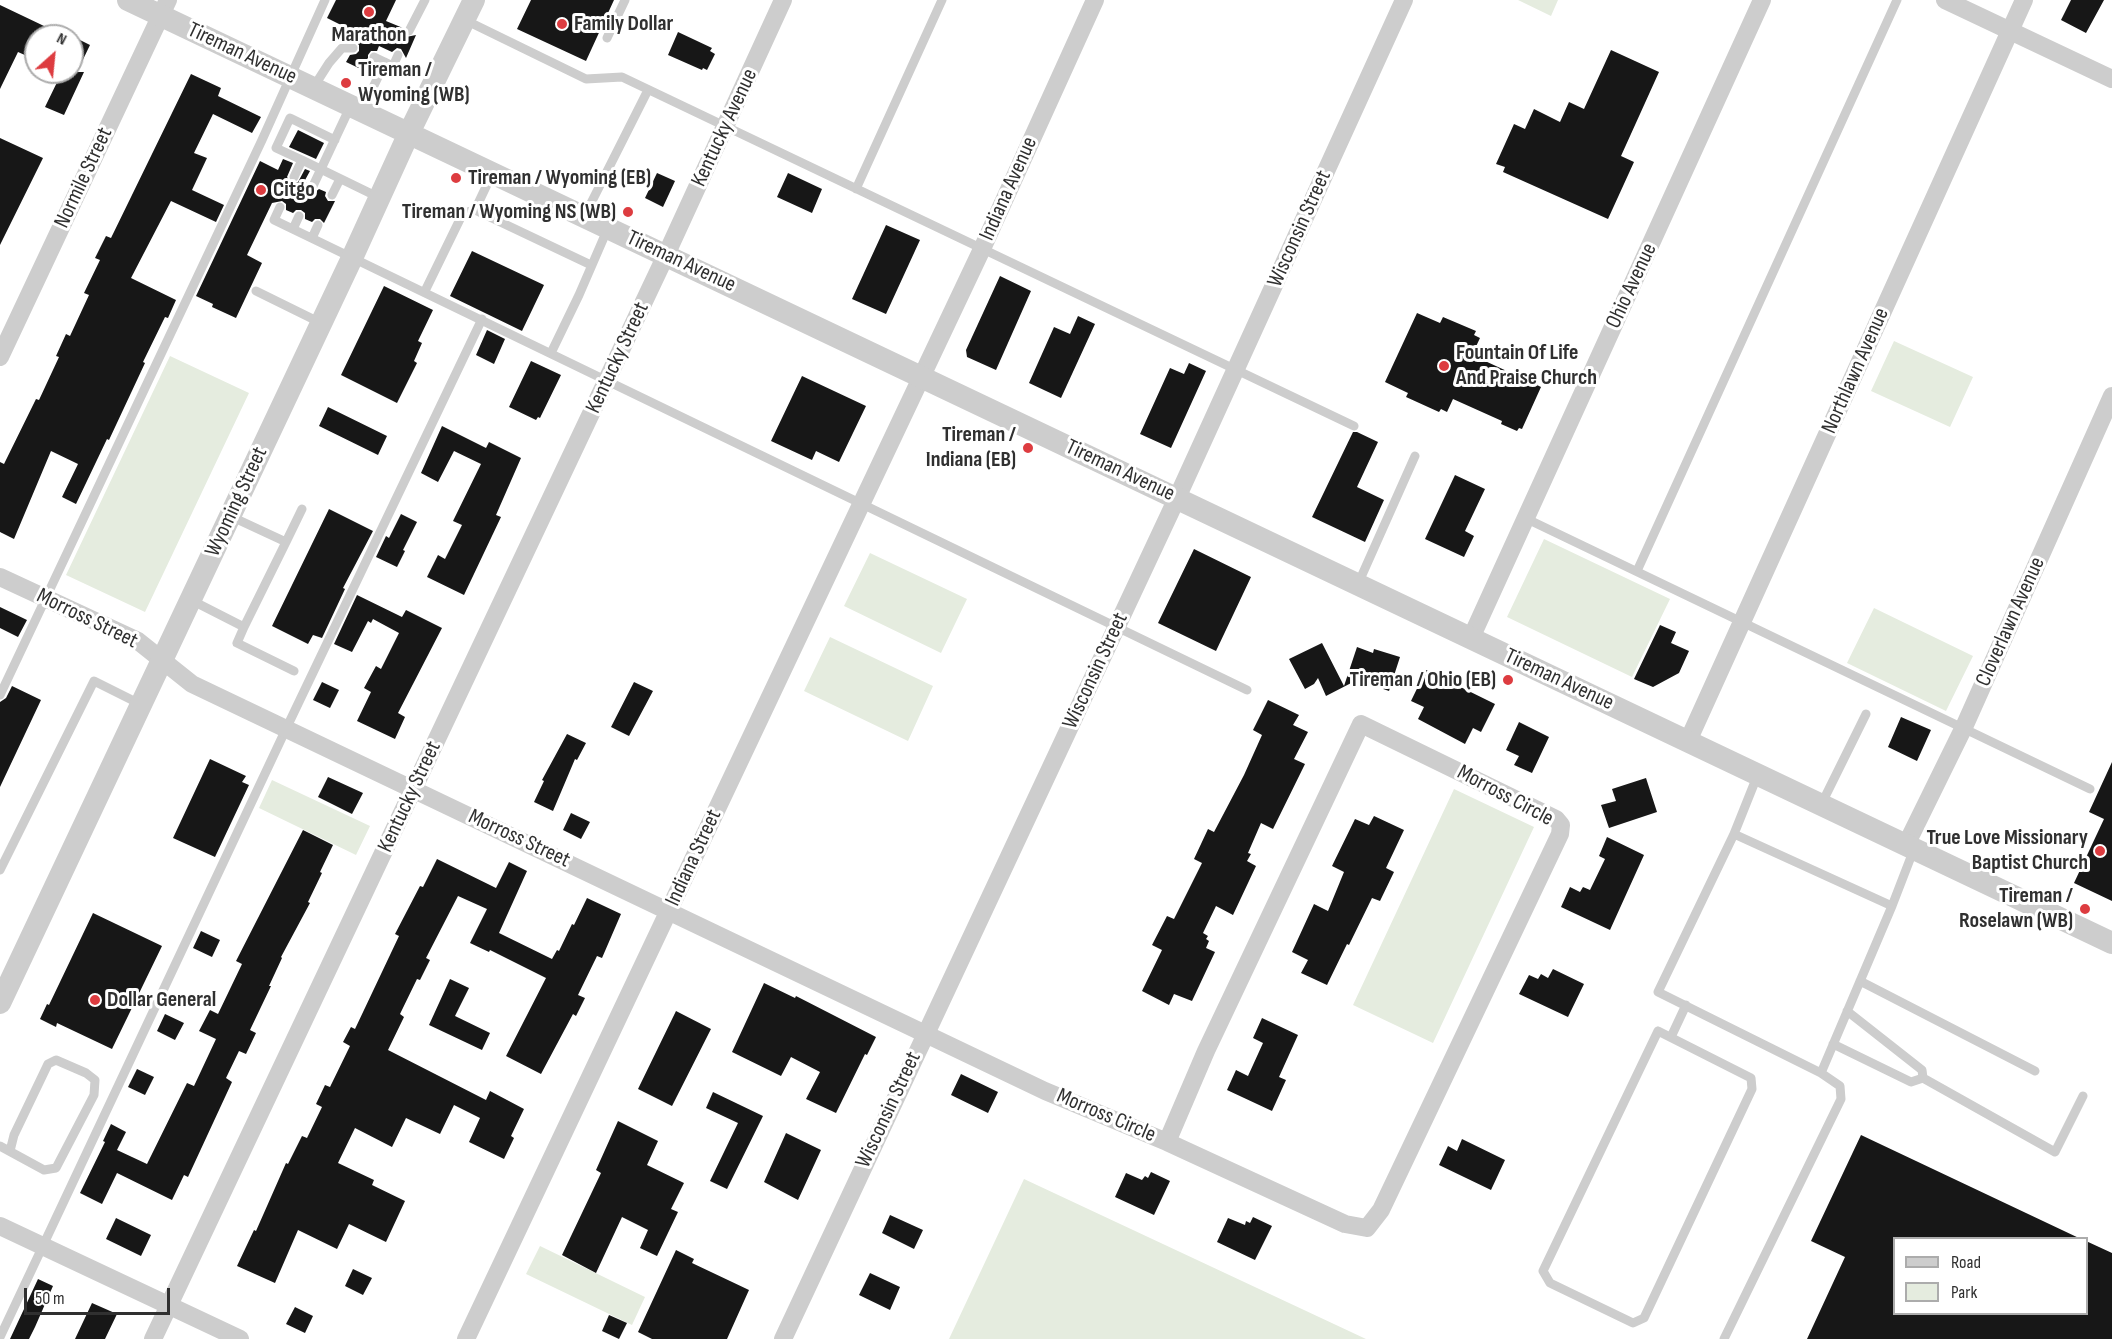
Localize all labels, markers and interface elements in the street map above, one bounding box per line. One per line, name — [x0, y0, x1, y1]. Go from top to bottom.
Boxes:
marker: Marathon — [362, 5, 376, 19]
place label: Family Dollar — [574, 11, 673, 37]
street label: Tireman Avenue — [183, 17, 301, 91]
marker: Family Dollar — [555, 17, 569, 31]
place label: Marathon — [332, 22, 406, 48]
north arrow — [24, 24, 84, 84]
text: N — [53, 29, 70, 50]
place label: Tireman / Wyoming (WB) — [358, 57, 470, 108]
street label: Kentucky Avenue — [686, 65, 764, 191]
marker: Tireman / Wyoming (WB) — [339, 76, 353, 90]
street label: Normile Street — [49, 124, 119, 232]
street label: Indiana Avenue — [974, 133, 1044, 245]
place label: Tireman / Wyoming (EB) — [468, 165, 651, 191]
street label: Wisconsin Street — [1263, 167, 1337, 291]
marker: Tireman / Wyoming (EB) — [449, 171, 463, 185]
place label: Citgo — [273, 177, 315, 203]
marker: Citgo — [254, 183, 268, 197]
place label: Tireman / Wyoming NS (WB) — [402, 199, 616, 225]
marker: Tireman / Wyoming NS (WB) — [621, 205, 635, 219]
street label: Tireman Avenue — [622, 225, 740, 299]
street label: Ohio Avenue — [1601, 239, 1663, 333]
street label: Kentucky Street — [581, 298, 655, 418]
street label: Northlawn Avenue — [1817, 304, 1895, 438]
place label: Fountain Of Life And Praise Church — [1456, 340, 1597, 392]
marker: Fountain Of Life And Praise Church — [1437, 359, 1451, 373]
place label: Tireman / Indiana (EB) — [926, 422, 1016, 474]
street label: Tireman Avenue — [1061, 434, 1179, 508]
marker: Tireman / Indiana (EB) — [1021, 441, 1035, 455]
street label: Wyoming Street — [200, 443, 274, 561]
street label: Cloverlawn Avenue — [1971, 553, 2051, 691]
street label: Morross Street — [32, 583, 142, 655]
street label: Wisconsin Street — [1058, 609, 1134, 733]
street label: Tireman Avenue — [1500, 643, 1618, 717]
place label: Tireman / Ohio (EB) — [1350, 667, 1496, 693]
marker: Tireman / Ohio (EB) — [1501, 673, 1515, 687]
street label: Kentucky Street — [373, 737, 447, 857]
street label: Morross Circle — [1452, 760, 1558, 832]
street label: Morross Street — [464, 804, 574, 874]
street label: Indiana Street — [660, 806, 728, 910]
place label: True Love Missionary Baptist Church — [1927, 825, 2088, 876]
marker: True Love Missionary Baptist Church — [2093, 844, 2107, 858]
place label: Tireman / Roselawn (WB) — [1959, 883, 2073, 934]
marker: Tireman / Roselawn (WB) — [2078, 902, 2092, 916]
place label: Dollar General — [107, 987, 216, 1013]
marker: Dollar General — [88, 993, 102, 1007]
street label: Wisconsin Street — [851, 1048, 927, 1172]
street label: Morross Circle — [1052, 1083, 1160, 1149]
legend — [1893, 1237, 2088, 1315]
text: Road — [1951, 1252, 1981, 1273]
scale bar — [27, 1276, 172, 1314]
text: Park — [1951, 1282, 1977, 1303]
text: 50 m — [35, 1288, 65, 1309]

